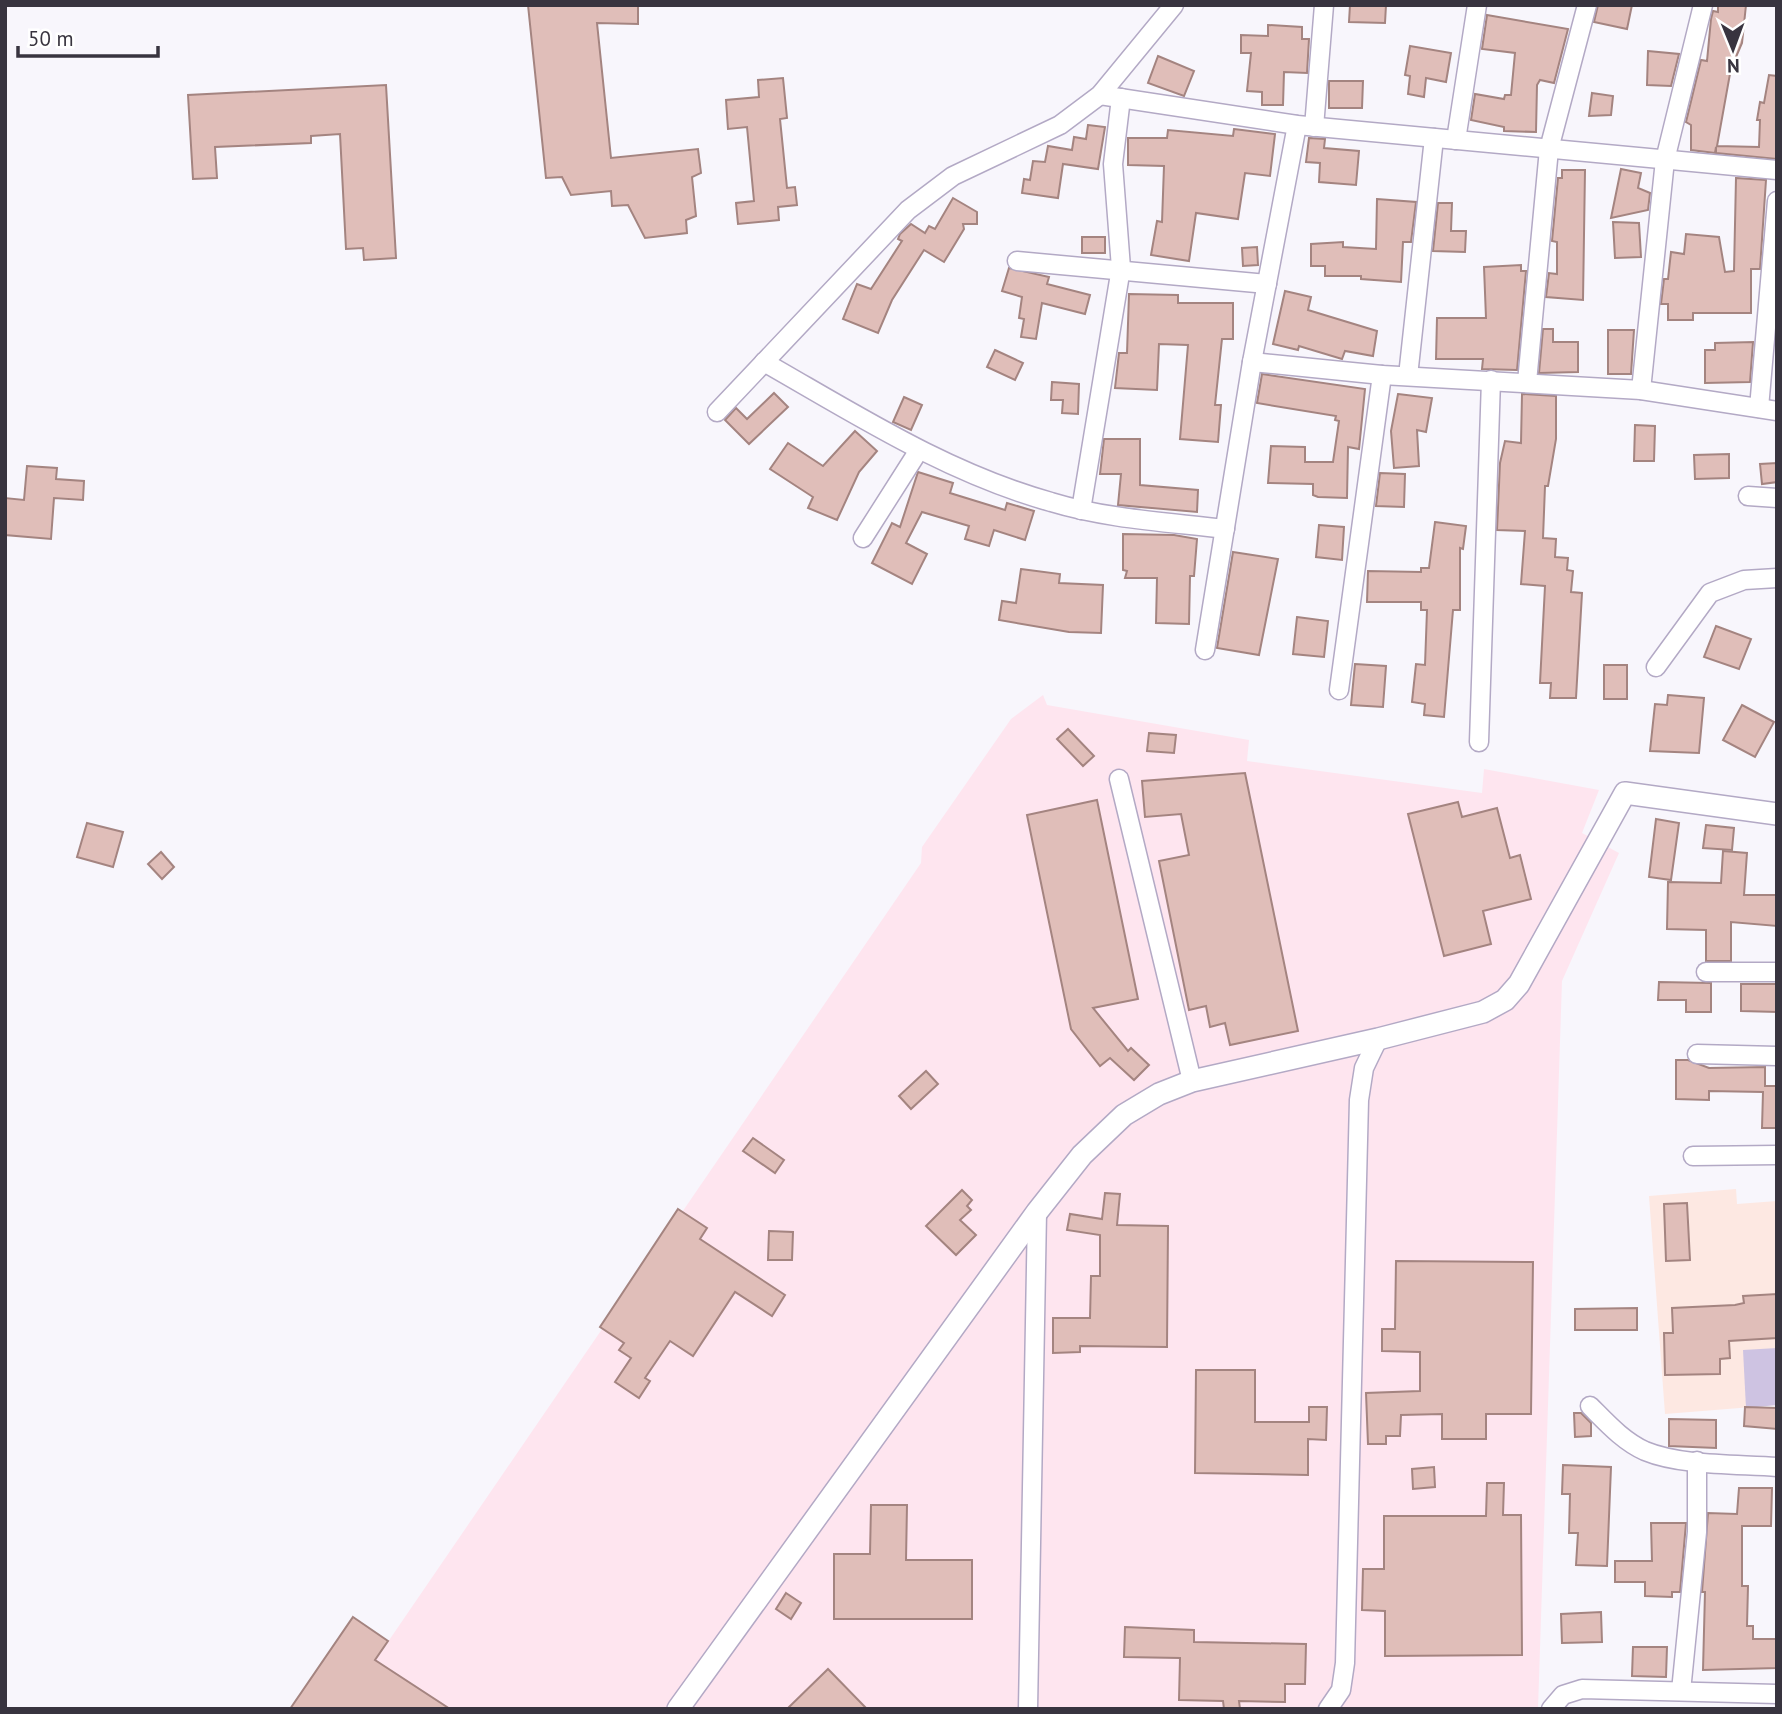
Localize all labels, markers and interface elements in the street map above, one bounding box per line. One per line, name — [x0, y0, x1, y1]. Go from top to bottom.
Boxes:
scale bar — [18, 14, 158, 58]
north arrow — [1698, 14, 1768, 84]
text: 50 m — [28, 25, 74, 52]
text: N — [1727, 54, 1740, 78]

